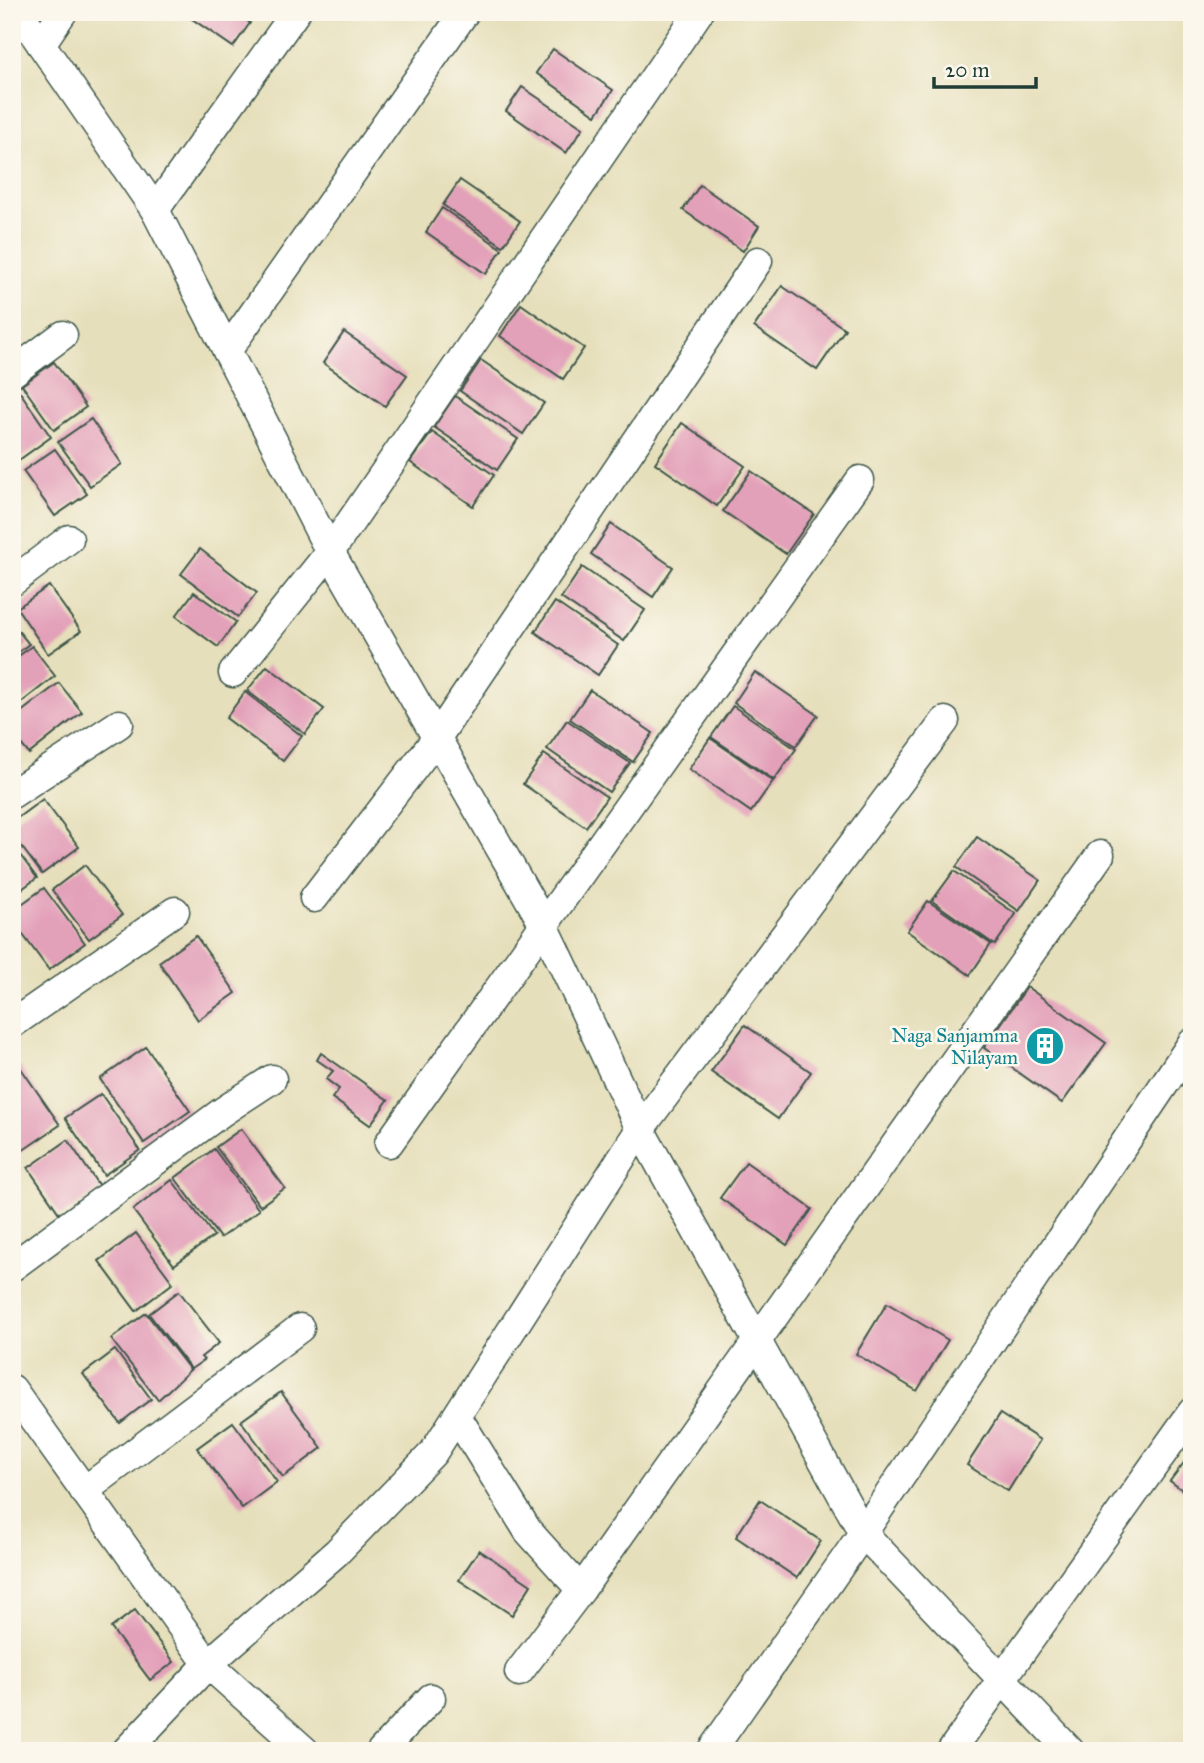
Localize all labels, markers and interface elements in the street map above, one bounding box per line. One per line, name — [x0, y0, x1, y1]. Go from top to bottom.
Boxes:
scale bar — [934, 46, 1036, 90]
text: 20 m — [945, 57, 990, 83]
place label: Naga Sanjamma Nilayam — [891, 1024, 1019, 1069]
building icon: Naga Sanjamma Nilayam — [1024, 1025, 1066, 1067]

